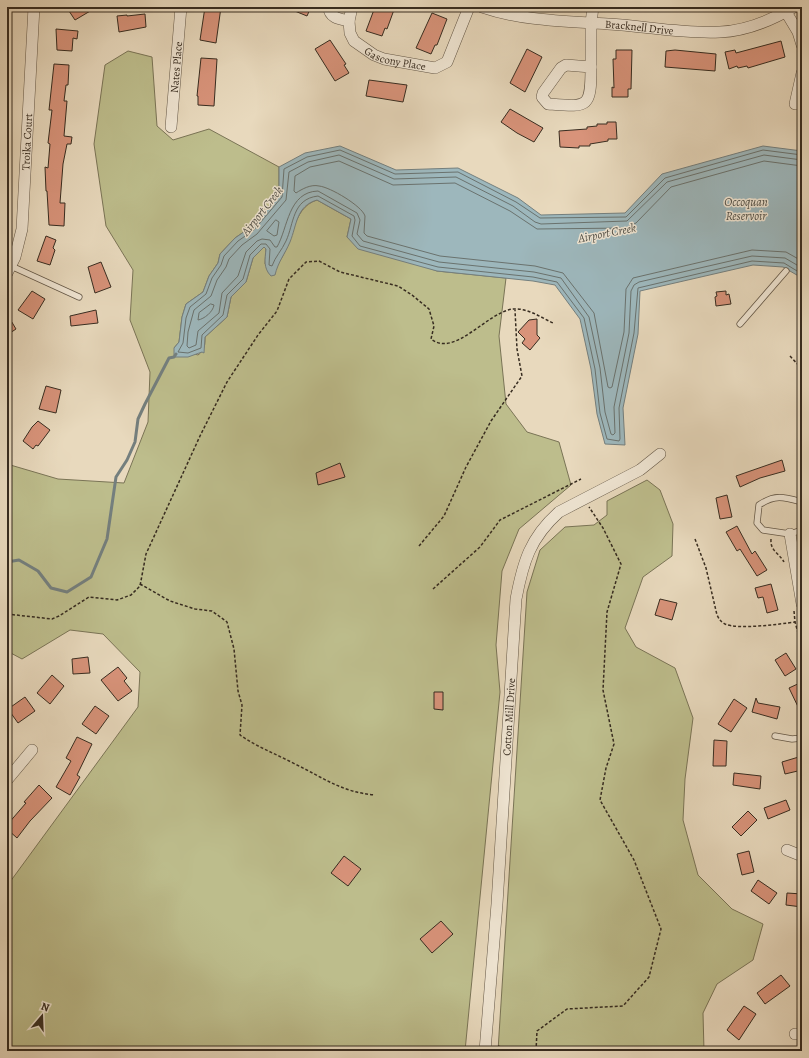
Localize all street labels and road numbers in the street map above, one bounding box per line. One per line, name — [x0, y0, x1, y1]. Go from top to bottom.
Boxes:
street label: Bracknell Drive — [604, 16, 674, 38]
street label: Nates Place — [166, 41, 186, 93]
street label: Gascony Place — [362, 43, 427, 74]
street label: Troika Court — [18, 113, 36, 171]
street label: Cotton Mill Drive — [499, 678, 519, 756]

